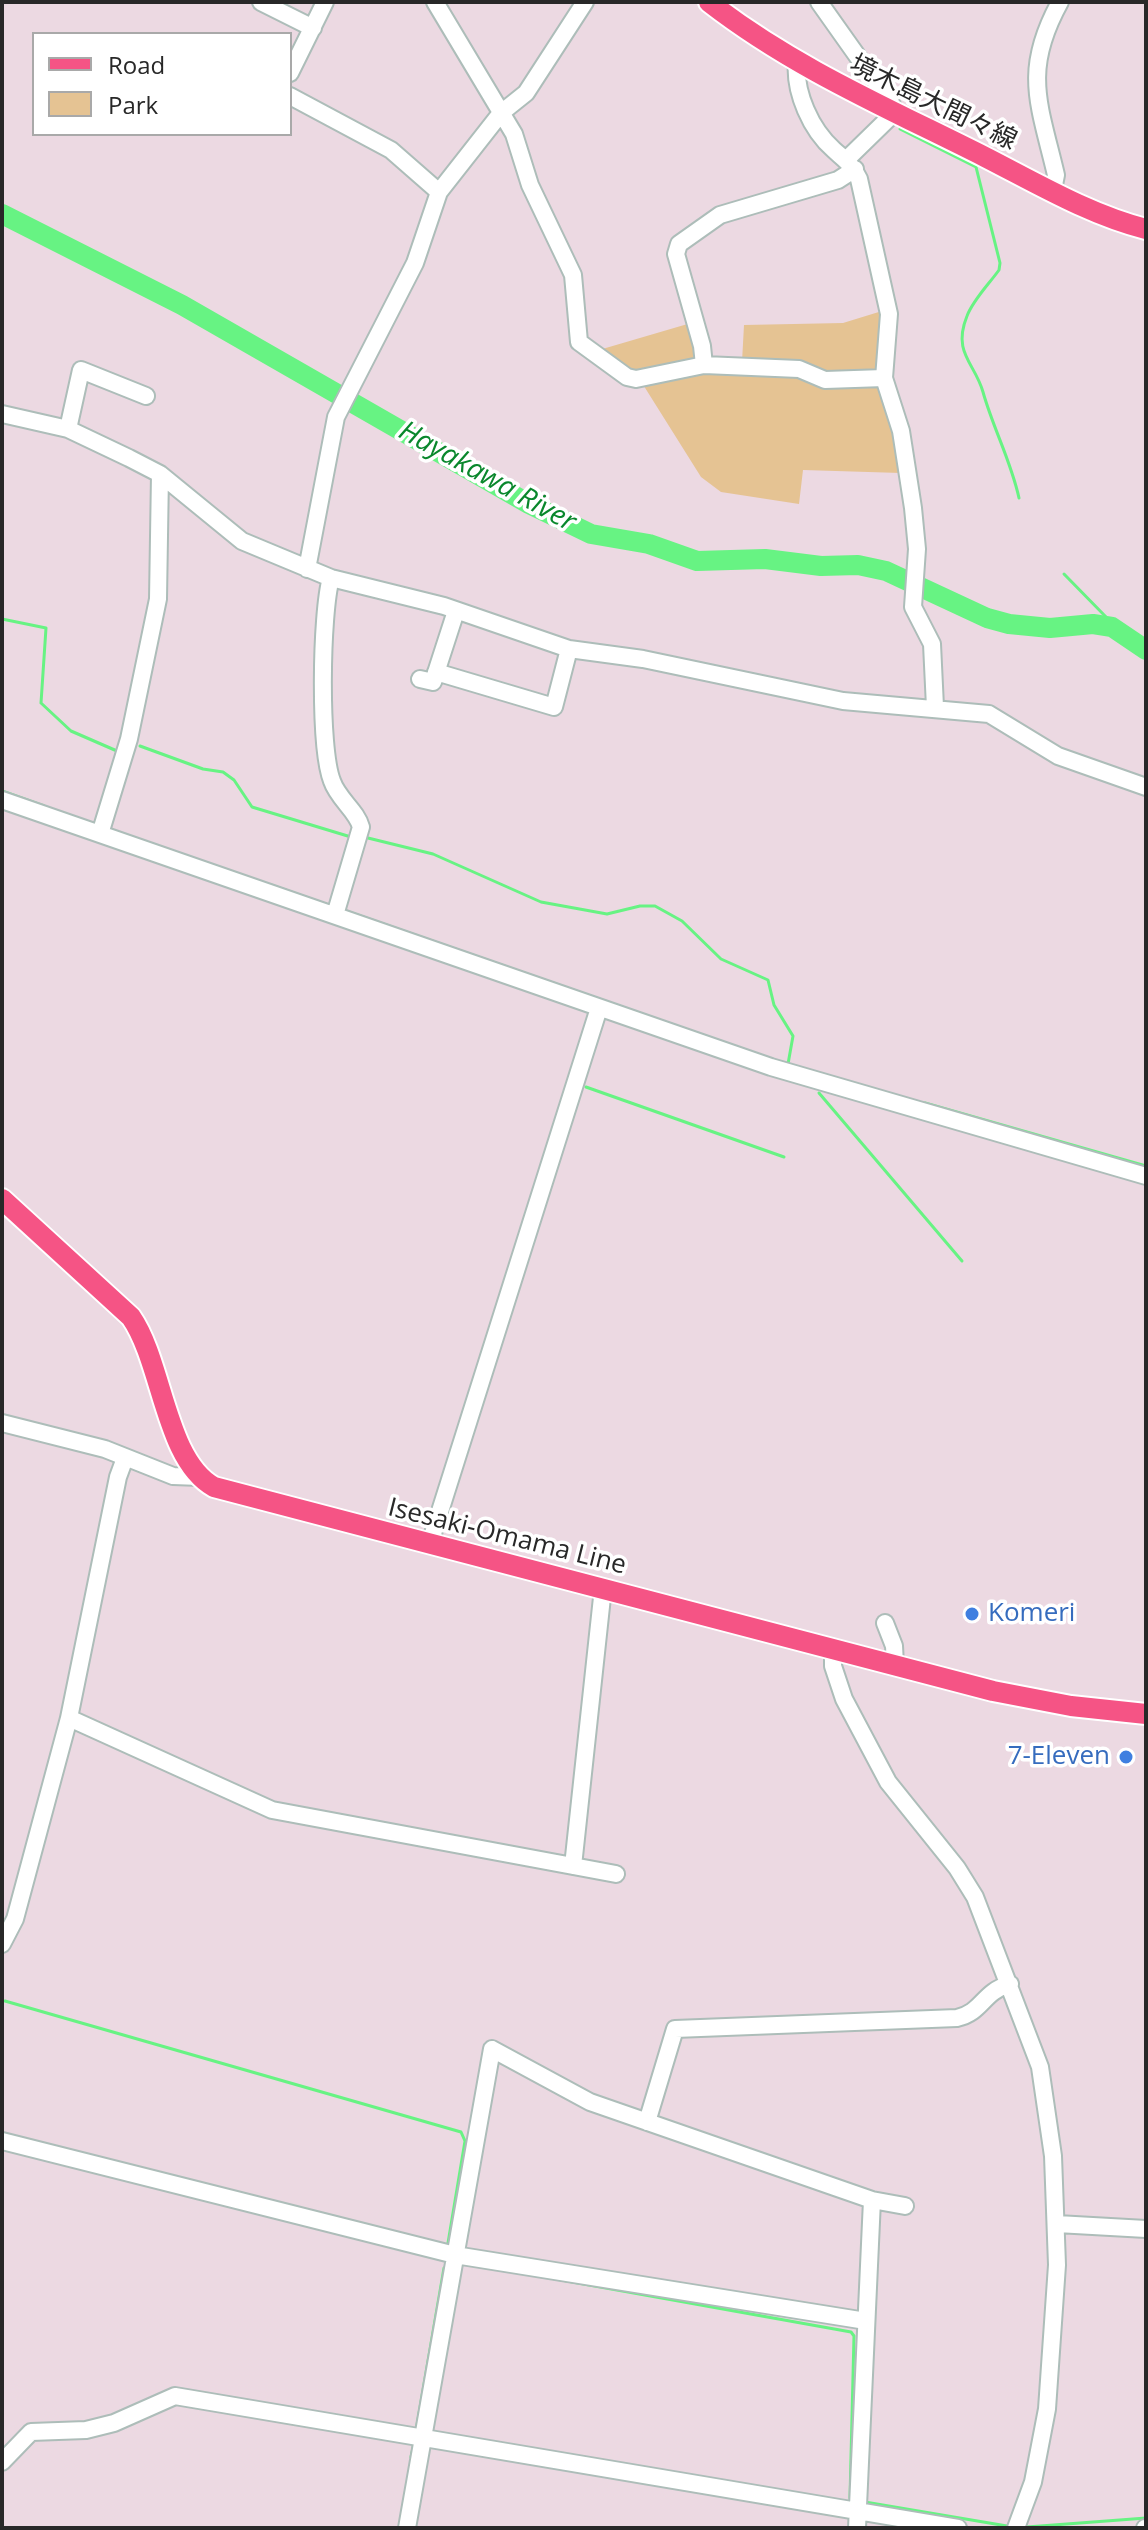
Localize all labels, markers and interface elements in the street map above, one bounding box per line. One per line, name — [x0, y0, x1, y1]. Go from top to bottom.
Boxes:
legend — [32, 32, 292, 136]
text: Road — [108, 48, 165, 81]
street label: 境木島大間々線 — [844, 49, 1022, 157]
text: Park — [108, 88, 158, 121]
water label: Hayakawa River — [393, 414, 581, 540]
street label: Isesaki-Omama Line — [385, 1492, 629, 1582]
place label: Komeri — [988, 1598, 1075, 1630]
marker: Komeri — [963, 1605, 981, 1623]
place label: 7-Eleven — [1008, 1741, 1110, 1773]
marker: 7-Eleven — [1117, 1748, 1135, 1766]

